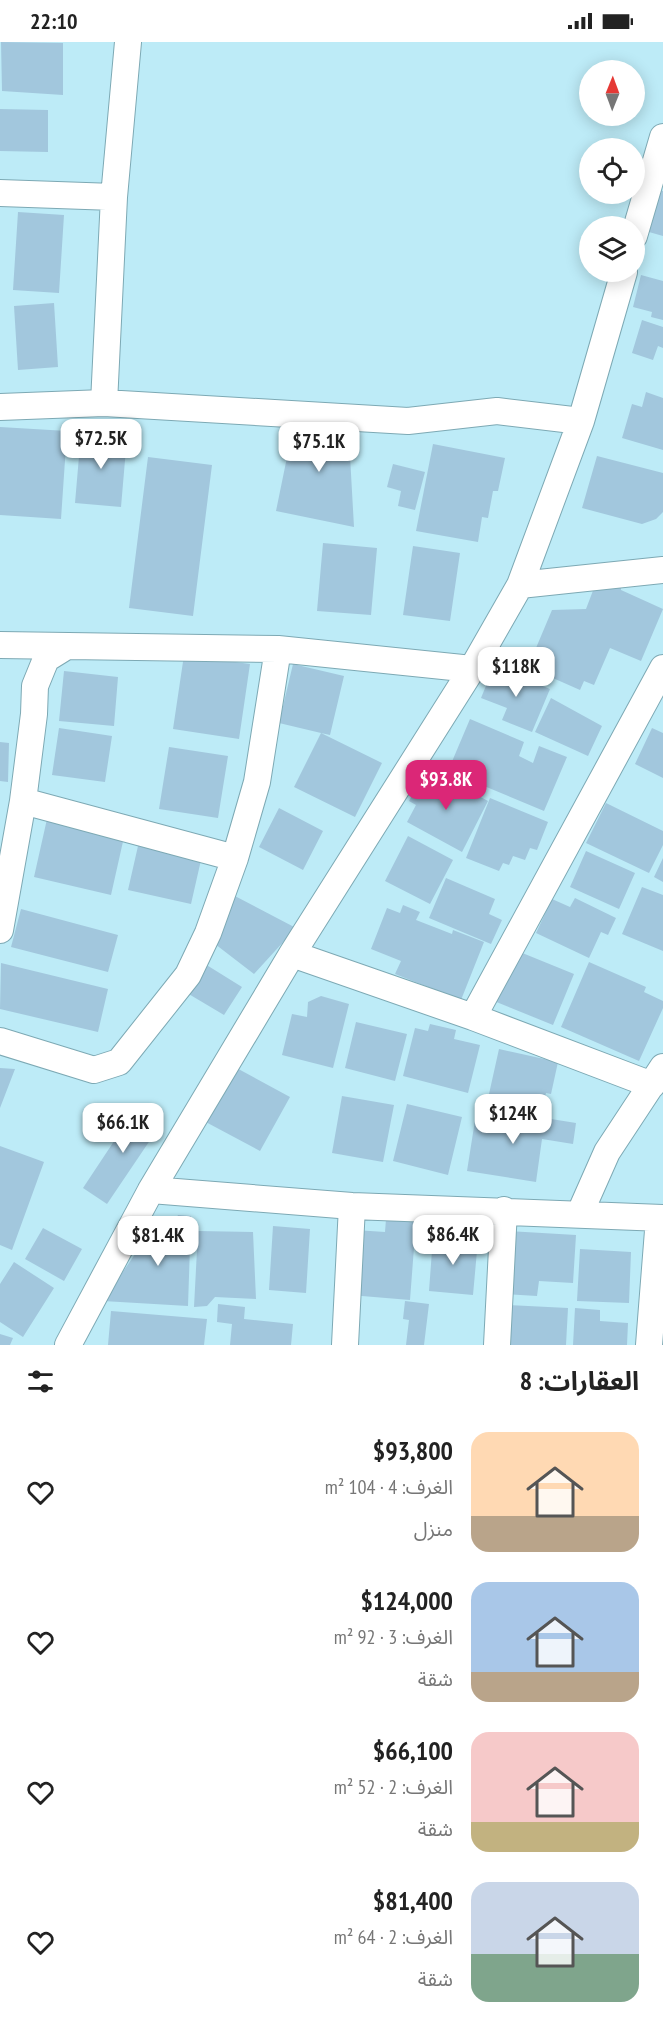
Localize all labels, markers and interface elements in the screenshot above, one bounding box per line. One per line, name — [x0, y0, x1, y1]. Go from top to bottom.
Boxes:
text: 22:10 — [30, 7, 78, 35]
north arrow — [579, 60, 645, 126]
map controls — [579, 60, 645, 282]
button: locate — [579, 138, 645, 204]
button: layers — [579, 216, 645, 282]
pin: $72.5K — [52, 419, 150, 470]
pin: $75.1K — [270, 422, 368, 473]
text: $72.5K — [75, 425, 127, 451]
text: $75.1K — [293, 428, 345, 454]
pin: $118K — [474, 647, 558, 698]
text: $118K — [492, 653, 540, 679]
pin: $93.8K — [397, 760, 495, 811]
text: $93.8K — [420, 766, 472, 792]
pin: $124K — [471, 1094, 555, 1145]
text: $124K — [489, 1100, 537, 1126]
pin: $66.1K — [74, 1103, 172, 1154]
text: $66.1K — [97, 1109, 149, 1135]
pin: $86.4K — [404, 1215, 502, 1266]
pin: $81.4K — [109, 1216, 207, 1267]
text: $86.4K — [427, 1221, 479, 1247]
text: $81.4K — [132, 1222, 184, 1248]
text: العقارات: 8 — [520, 1364, 639, 1397]
icon: filters — [24, 1365, 57, 1398]
text: $93,800 — [373, 1434, 453, 1467]
icon: home — [519, 1456, 591, 1528]
text: الغرف: 4 · 104 m² — [325, 1474, 453, 1500]
icon: heart — [24, 1476, 57, 1509]
text: منزل — [414, 1516, 453, 1542]
text: $124,000 — [360, 1584, 453, 1617]
icon: home — [519, 1606, 591, 1678]
text: الغرف: 3 · 92 m² — [334, 1624, 453, 1650]
icon: heart — [24, 1626, 57, 1659]
text: شقة — [418, 1666, 453, 1692]
text: $66,100 — [373, 1734, 453, 1767]
icon: home — [519, 1756, 591, 1828]
text: الغرف: 2 · 52 m² — [334, 1774, 453, 1800]
icon: heart — [24, 1776, 57, 1809]
text: شقة — [418, 1816, 453, 1842]
text: $81,400 — [373, 1884, 453, 1917]
icon: home — [519, 1906, 591, 1978]
text: الغرف: 2 · 64 m² — [334, 1924, 453, 1950]
icon: heart — [24, 1926, 57, 1959]
text: شقة — [418, 1966, 453, 1992]

